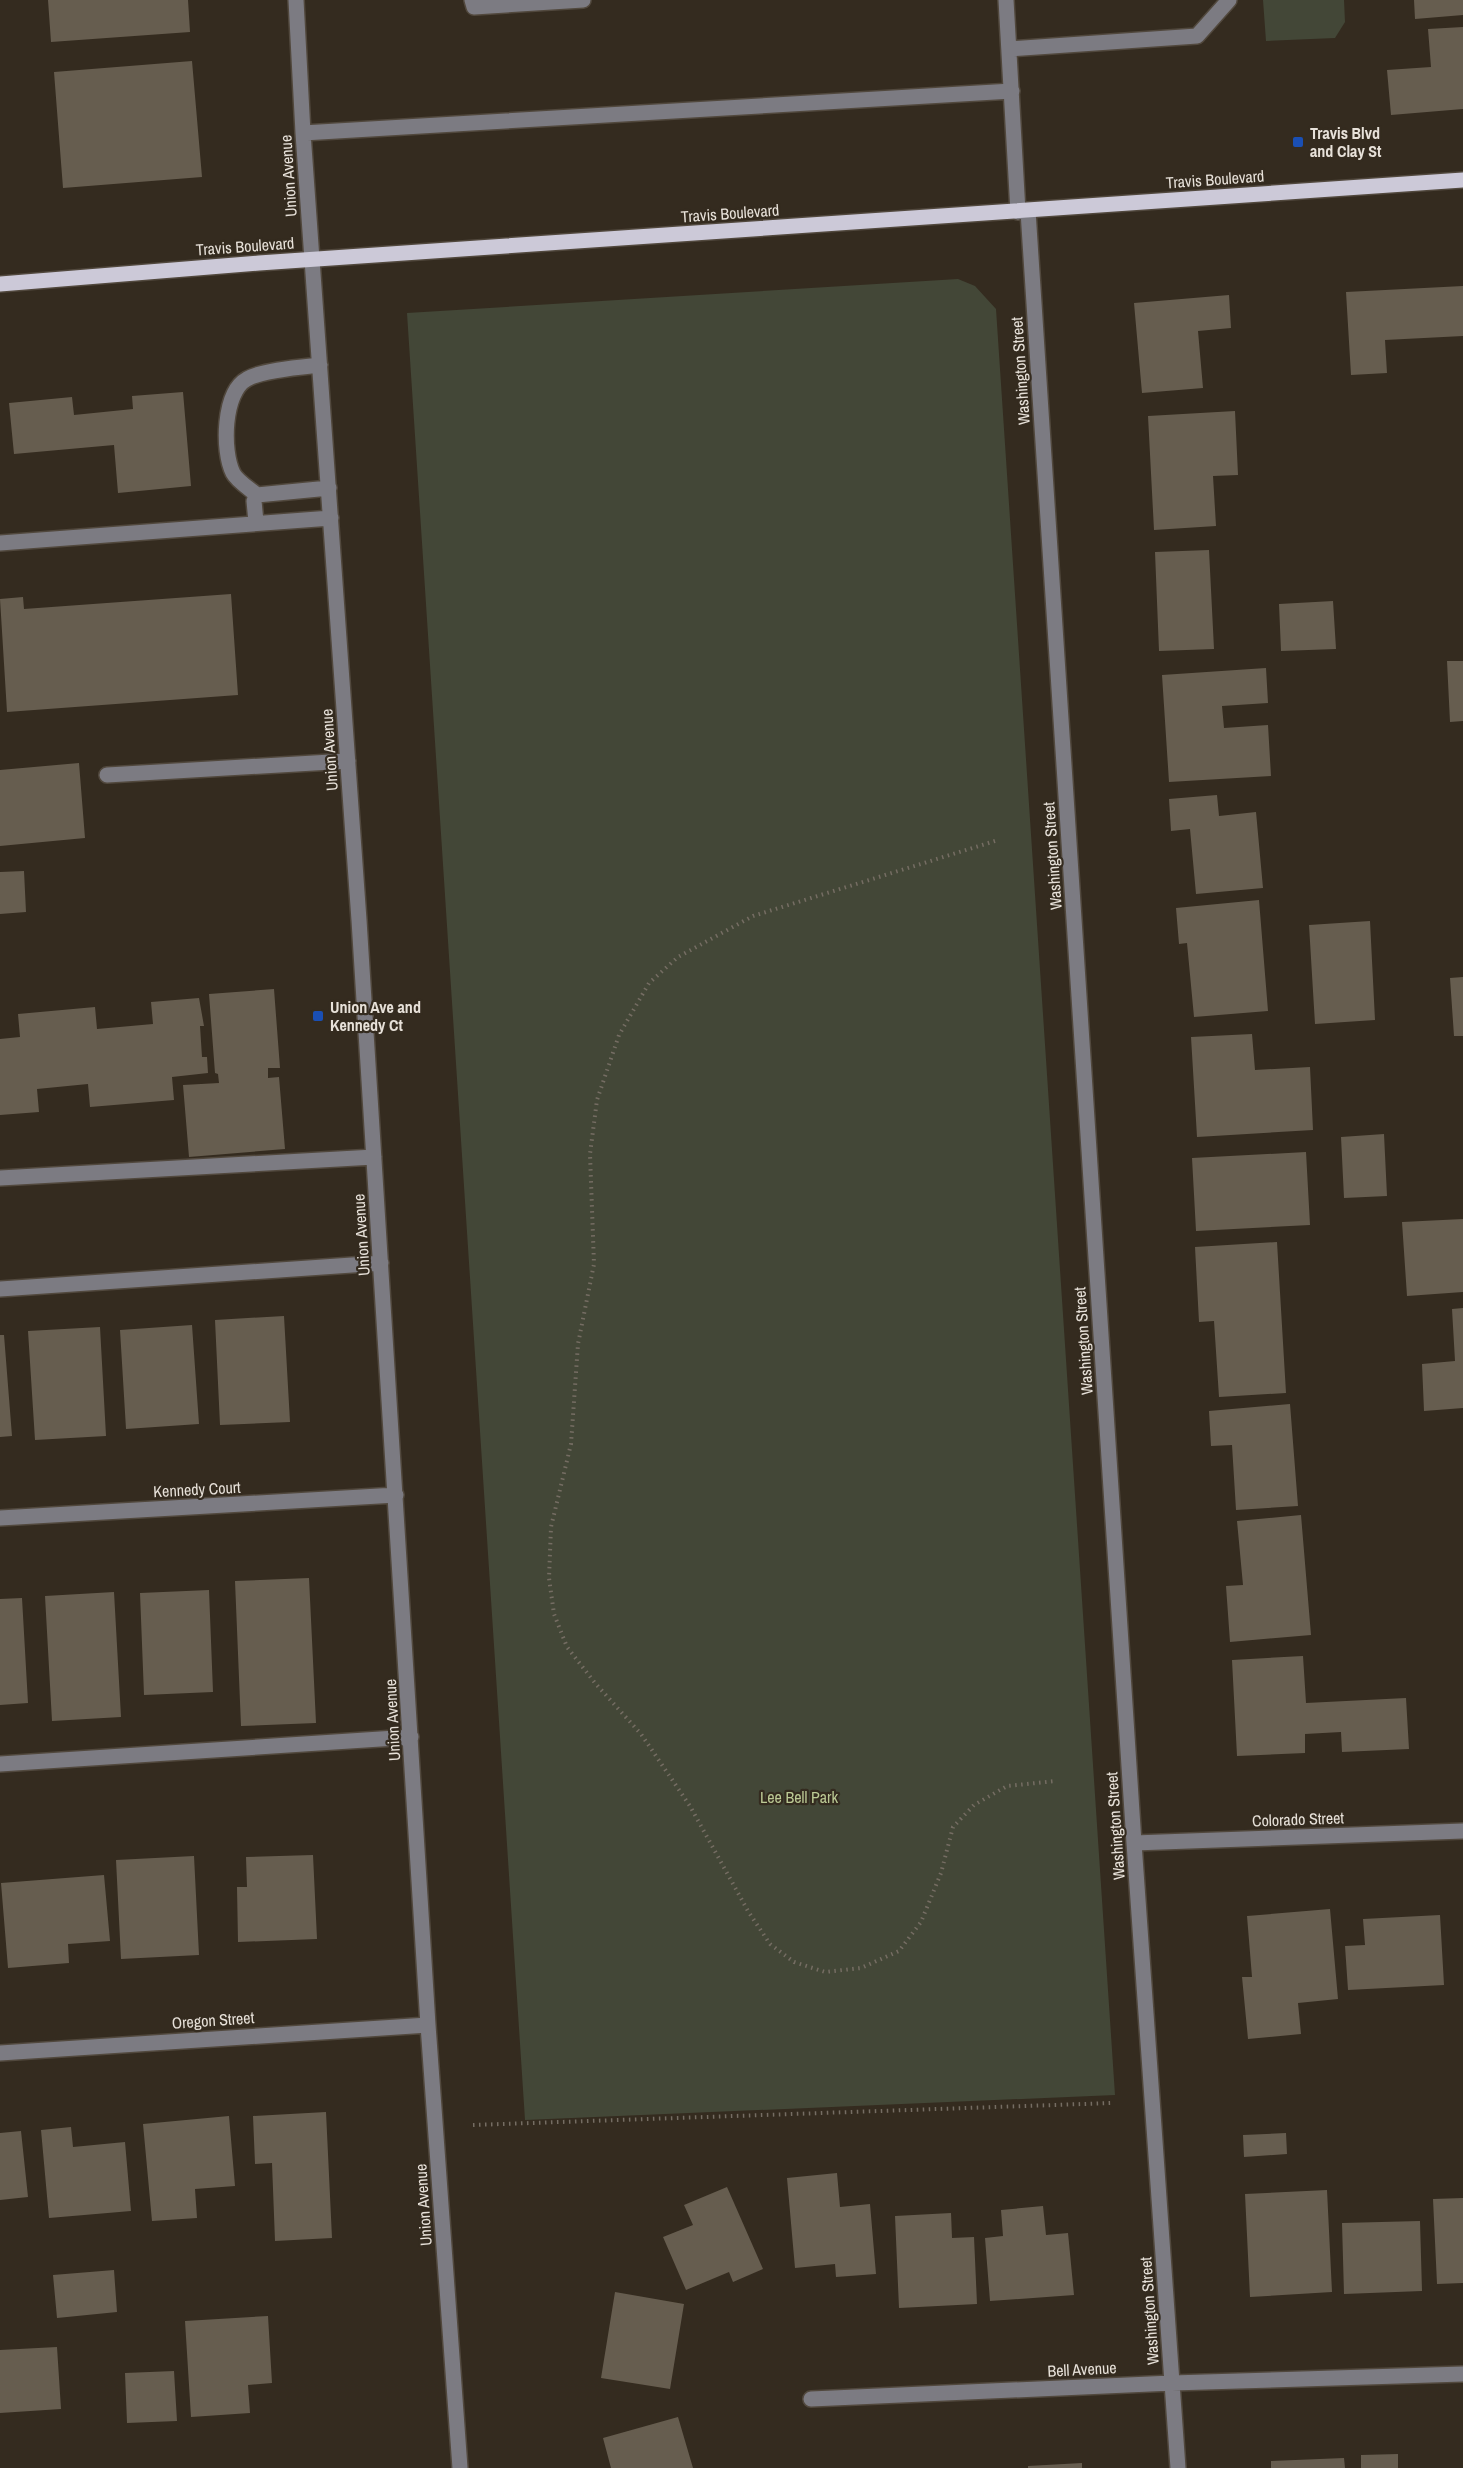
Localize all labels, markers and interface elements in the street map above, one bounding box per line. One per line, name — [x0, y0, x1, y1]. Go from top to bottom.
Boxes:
place label: Travis Blvd and Clay St — [1310, 122, 1382, 162]
street label: Union Avenue — [274, 134, 302, 218]
marker: Travis Blvd and Clay St — [1291, 135, 1305, 149]
street label: Travis Boulevard — [1165, 165, 1265, 193]
street label: Travis Boulevard — [680, 199, 780, 227]
street label: Travis Boulevard — [195, 232, 295, 260]
street label: Washington Street — [1005, 316, 1035, 426]
street label: Union Avenue — [315, 708, 343, 792]
street label: Washington Street — [1037, 801, 1067, 911]
place label: Union Ave and Kennedy Ct — [330, 996, 421, 1036]
marker: Union Ave and Kennedy Ct — [311, 1009, 325, 1023]
street label: Union Avenue — [347, 1193, 375, 1277]
street label: Washington Street — [1068, 1286, 1098, 1396]
street label: Kennedy Court — [153, 1476, 242, 1502]
street label: Union Avenue — [379, 1678, 405, 1762]
street label: Washington Street — [1100, 1771, 1130, 1881]
park label: Lee Bell Park — [760, 1786, 838, 1808]
street label: Colorado Street — [1252, 1806, 1345, 1832]
street label: Oregon Street — [171, 2006, 255, 2034]
street label: Union Avenue — [409, 2163, 437, 2247]
street label: Washington Street — [1134, 2256, 1164, 2366]
street label: Bell Avenue — [1047, 2356, 1117, 2382]

